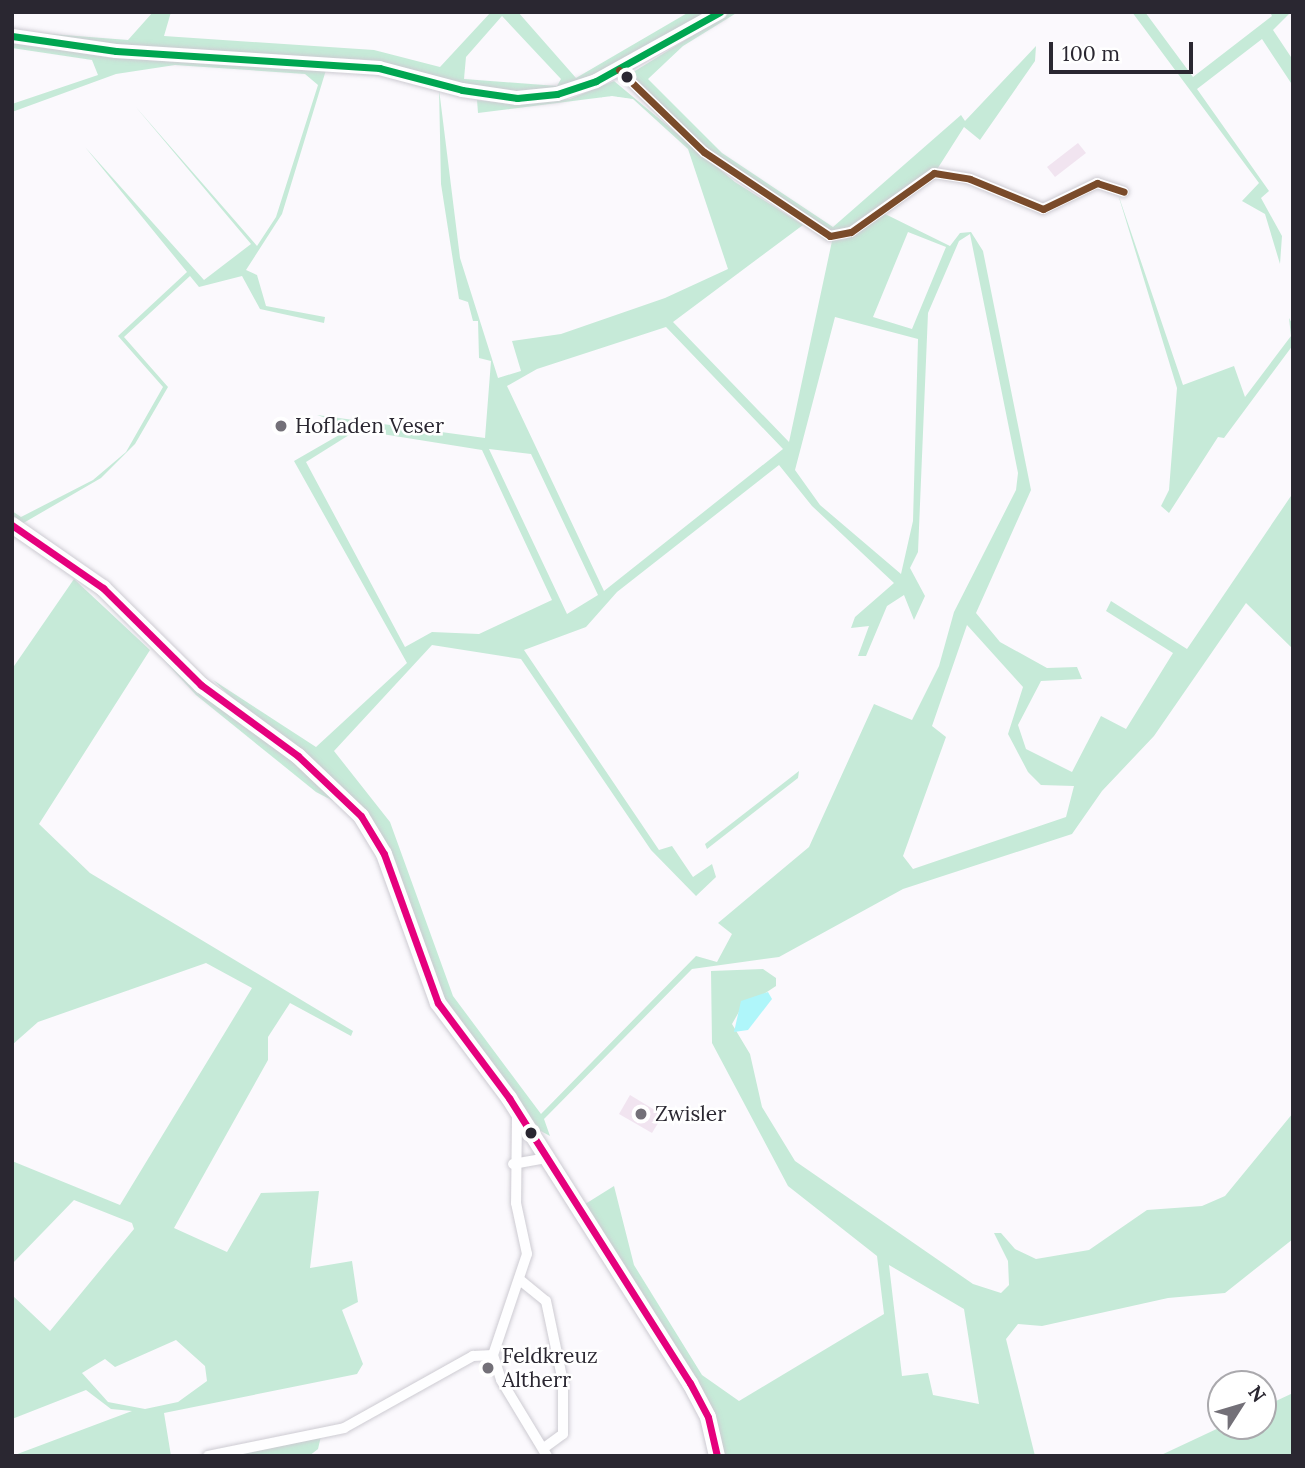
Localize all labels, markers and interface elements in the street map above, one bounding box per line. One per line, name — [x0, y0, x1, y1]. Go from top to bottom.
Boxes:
scale bar — [1053, 28, 1196, 72]
text: 100 m — [1062, 40, 1120, 67]
unlabelled marker — [620, 70, 634, 84]
place label: Hofladen Veser — [295, 413, 444, 439]
marker: Hofladen Veser — [273, 418, 289, 434]
place label: Zwisler — [655, 1101, 726, 1127]
marker: Zwisler — [633, 1106, 649, 1122]
unlabelled marker — [524, 1126, 538, 1140]
place label: Feldkreuz Altherr — [502, 1343, 598, 1393]
marker: Feldkreuz Altherr — [480, 1360, 496, 1376]
north arrow — [1207, 1370, 1277, 1440]
text: N — [1243, 1380, 1271, 1407]

